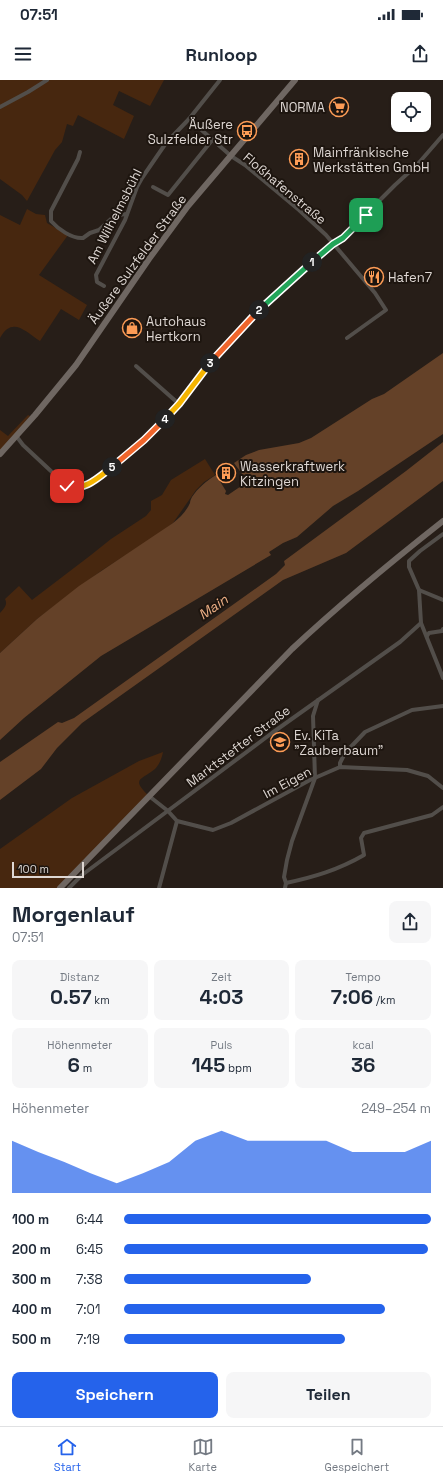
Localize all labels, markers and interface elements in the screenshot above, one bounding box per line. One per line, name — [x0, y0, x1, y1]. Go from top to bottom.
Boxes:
text: 07:51 — [20, 5, 58, 24]
icon: menu — [12, 43, 34, 65]
text: Runloop — [186, 43, 257, 66]
icon: share — [409, 43, 431, 65]
map controls — [391, 92, 431, 132]
button: locate — [391, 92, 431, 132]
supermarket icon: NORMA — [328, 96, 350, 118]
place label: NORMA — [280, 99, 325, 116]
place label: Äußere Sulzfelder Str — [148, 116, 233, 148]
bus stop icon: Äußere Sulzfelder Str — [236, 120, 258, 142]
place label: Mainfränkische Werkstätten GmbH — [313, 144, 430, 176]
building icon: Mainfränkische Werkstätten GmbH — [288, 148, 310, 170]
street label: Floßhafenstraße — [240, 149, 330, 228]
street label: Am Wilhelmsbühl — [83, 166, 146, 267]
street label: Äußere Sulzfelder Straße — [85, 191, 190, 327]
pin — [349, 198, 383, 232]
icon: arrive — [355, 204, 377, 226]
pin: 1 — [302, 252, 322, 272]
text: 1 — [310, 255, 314, 269]
restaurant icon: Hafen7 — [363, 266, 385, 288]
place label: Hafen7 — [388, 269, 432, 286]
pin: 2 — [249, 300, 269, 320]
text: 2 — [256, 303, 262, 317]
place label: Autohaus Hertkorn — [146, 313, 206, 345]
shop icon: Autohaus Hertkorn — [121, 317, 143, 339]
pin: 3 — [200, 353, 220, 373]
text: 3 — [207, 356, 213, 370]
pin: 4 — [155, 409, 175, 429]
text: 4 — [162, 412, 169, 426]
pin: 5 — [102, 457, 122, 477]
place label: Wasserkraftwerk Kitzingen — [240, 458, 345, 490]
text: 5 — [109, 460, 115, 474]
building icon: Wasserkraftwerk Kitzingen — [215, 462, 237, 484]
pin — [50, 469, 84, 503]
icon: check — [56, 475, 78, 497]
water label: Main — [195, 590, 232, 624]
street label: Marktstefter Straße — [183, 702, 294, 791]
place label: Ev. KiTa "Zauberbaum" — [294, 727, 383, 759]
school or university icon: Ev. KiTa "Zauberbaum" — [269, 731, 291, 753]
street label: Im Eigen — [260, 763, 314, 802]
scale bar — [12, 860, 84, 879]
text: 100 m — [18, 862, 49, 876]
text: Morgenlauf — [12, 900, 135, 928]
button: share — [389, 901, 431, 943]
text: 07:51 — [12, 929, 44, 946]
text: Distanz — [60, 970, 100, 984]
text: Zeit — [211, 970, 232, 984]
text: Tempo — [346, 970, 381, 984]
text: 0.57 — [50, 984, 91, 1010]
text: 4:03 — [200, 984, 243, 1010]
text: 7:06 — [331, 984, 373, 1010]
text: km — [91, 993, 110, 1007]
text: /km — [373, 993, 395, 1007]
text: Höhenmeter — [47, 1038, 112, 1052]
text: Puls — [211, 1038, 232, 1052]
text: kcal — [353, 1038, 374, 1052]
text: 6 — [67, 1052, 80, 1078]
text: 145 — [191, 1052, 225, 1078]
text: 36 — [351, 1052, 375, 1078]
text: m — [80, 1061, 92, 1075]
text: bpm — [225, 1061, 252, 1075]
text: Höhenmeter — [12, 1100, 89, 1117]
text: 249–254 m — [361, 1100, 431, 1117]
text: 100 m — [12, 1211, 49, 1228]
text: 6:44 — [76, 1211, 104, 1228]
text: 200 m — [12, 1241, 51, 1258]
text: 6:45 — [76, 1241, 103, 1258]
text: 300 m — [12, 1271, 51, 1288]
text: 7:38 — [76, 1271, 103, 1288]
text: 400 m — [12, 1301, 52, 1318]
text: 7:01 — [76, 1301, 100, 1318]
text: 500 m — [12, 1331, 51, 1348]
text: 7:19 — [76, 1331, 100, 1348]
button: Speichern — [12, 1372, 218, 1418]
button: Teilen — [226, 1372, 431, 1418]
tab: Start — [54, 1436, 81, 1474]
tab: Karte — [188, 1436, 217, 1474]
tab: Gespeichert — [324, 1436, 389, 1474]

